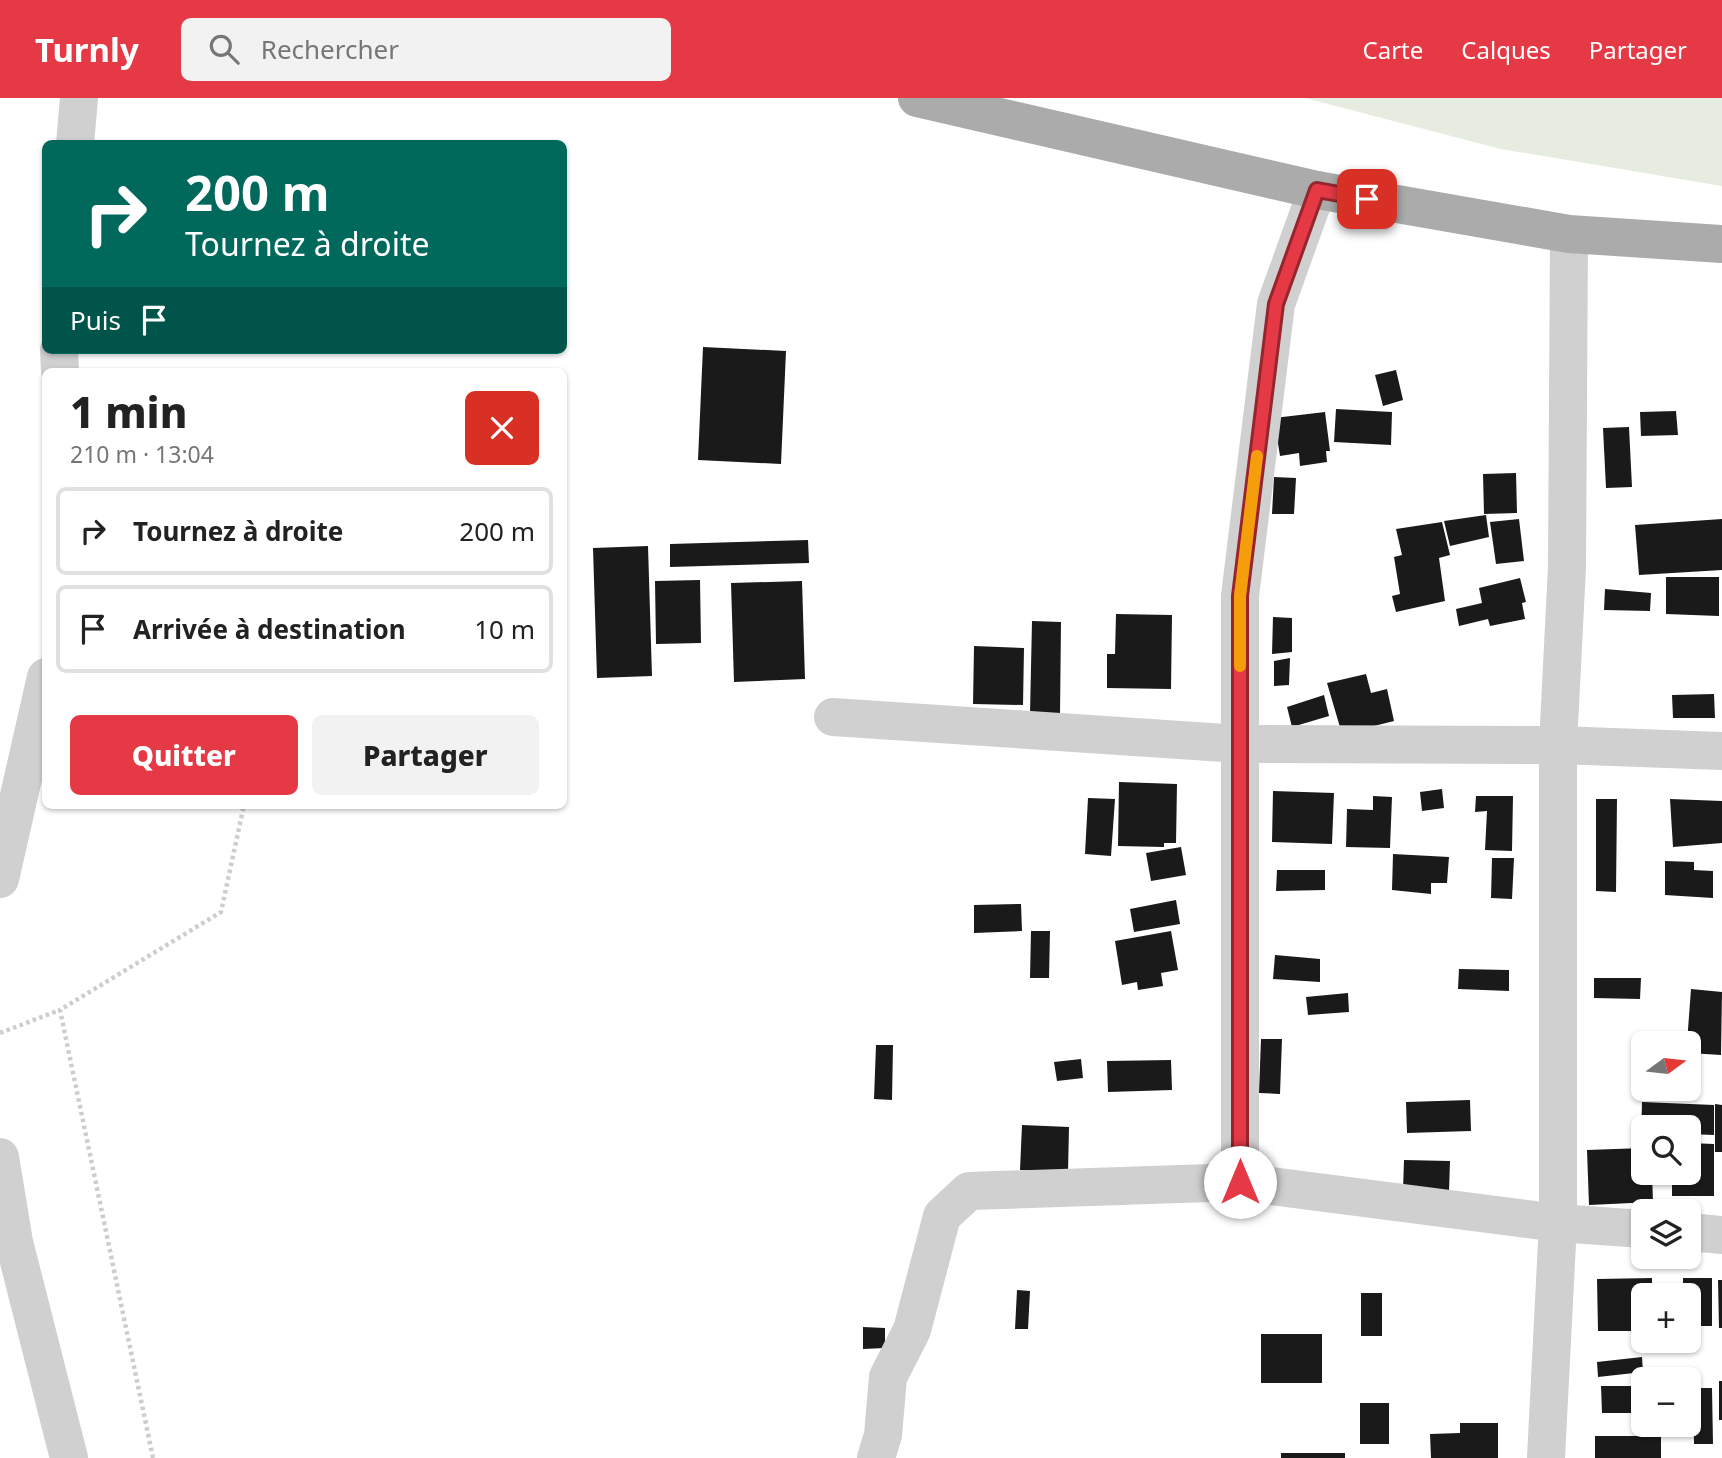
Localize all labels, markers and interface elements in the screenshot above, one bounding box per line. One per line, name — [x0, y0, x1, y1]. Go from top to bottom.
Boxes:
search box — [181, 18, 671, 81]
text: Turnly — [35, 27, 139, 72]
icon: search — [205, 30, 243, 68]
text: Rechercher — [261, 31, 399, 67]
text: Carte — [1363, 33, 1423, 66]
text: Calques — [1461, 33, 1551, 66]
text: Partager — [1589, 33, 1687, 66]
text: 200 m — [185, 159, 330, 225]
icon: right — [70, 168, 161, 259]
pin — [1337, 169, 1397, 229]
icon: arrive — [1348, 180, 1386, 218]
text: Tournez à droite — [185, 222, 430, 265]
icon: arrive — [135, 301, 173, 339]
text: Puis — [70, 302, 121, 338]
text: 1 min — [70, 383, 187, 440]
button: close — [465, 391, 539, 465]
text: 210 m · 13:04 — [70, 438, 214, 470]
icon: right — [74, 512, 112, 550]
text: Tournez à droite — [133, 513, 343, 549]
text: 200 m — [459, 513, 535, 549]
icon: arrive — [74, 610, 112, 648]
text: Arrivée à destination — [133, 611, 406, 647]
text: 10 m — [474, 611, 535, 647]
button: Quitter — [70, 715, 298, 795]
button: Partager — [312, 715, 539, 795]
north arrow — [1631, 1031, 1701, 1101]
map controls — [1631, 1031, 1701, 1437]
button: search — [1631, 1115, 1701, 1185]
position arrow — [1203, 1145, 1277, 1219]
button: layers — [1631, 1199, 1701, 1269]
button: + — [1631, 1283, 1701, 1353]
button: − — [1631, 1367, 1701, 1437]

